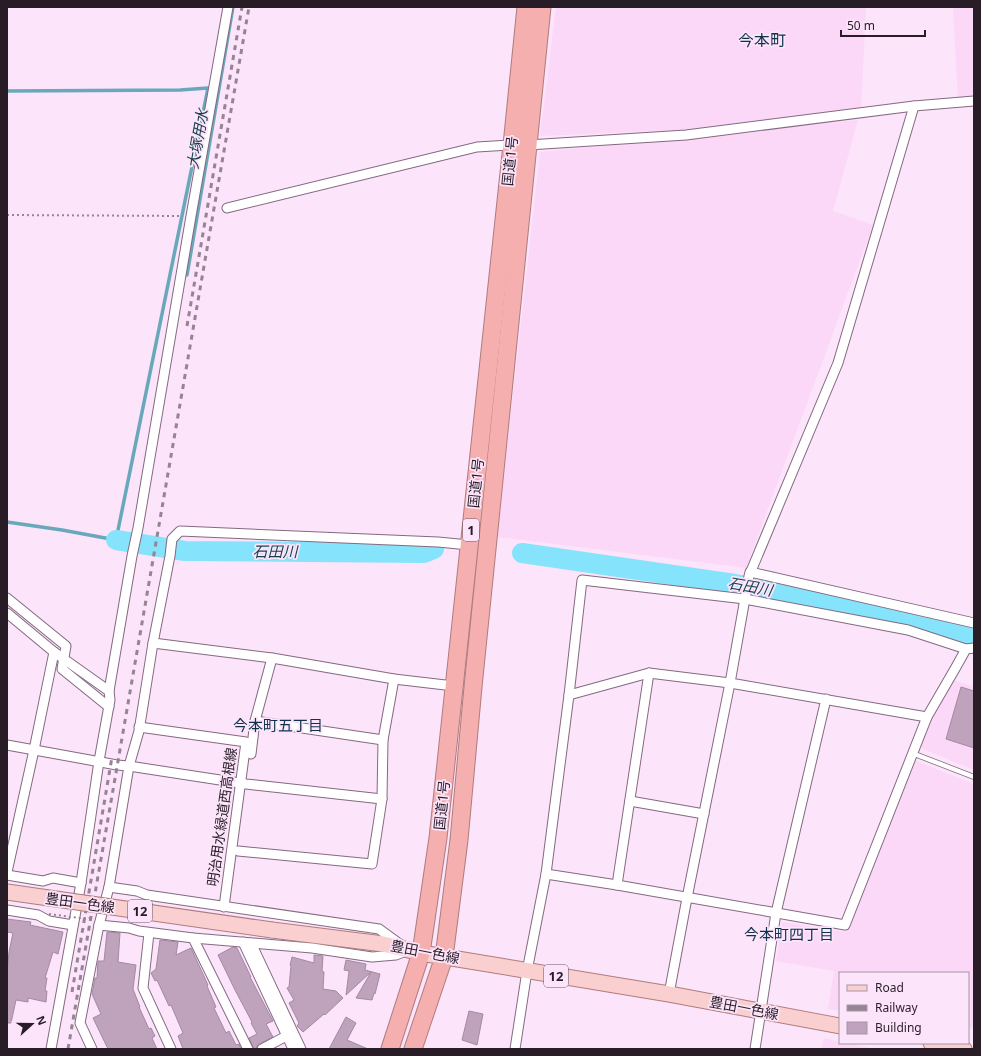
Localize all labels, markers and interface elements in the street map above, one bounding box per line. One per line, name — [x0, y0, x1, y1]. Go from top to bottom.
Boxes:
scale bar — [841, 12, 925, 38]
text: 50 m — [847, 17, 875, 34]
district label: 今本町 — [738, 29, 786, 51]
water label: 大塚用水 — [182, 106, 212, 170]
street label: 国道1号 — [497, 135, 522, 187]
street label: 国道1号 — [463, 457, 488, 509]
road number: 1 — [463, 519, 479, 541]
water label: 石田川 — [252, 541, 299, 561]
water label: 石田川 — [726, 572, 776, 600]
district label: 今本町五丁目 — [233, 715, 323, 735]
street label: 明治用水緑道西高根線 — [202, 746, 241, 888]
street label: 国道1号 — [429, 779, 454, 831]
street label: 豊田一色線 — [44, 888, 116, 917]
road number: 12 — [128, 900, 152, 922]
district label: 今本町四丁目 — [744, 924, 834, 944]
street label: 豊田一色線 — [389, 936, 461, 968]
road number: 12 — [544, 965, 568, 987]
legend — [839, 972, 969, 1044]
text: Road — [875, 979, 904, 996]
street label: 豊田一色線 — [708, 992, 780, 1024]
text: Railway — [875, 999, 919, 1016]
north arrow — [12, 1004, 52, 1044]
text: N — [33, 1013, 50, 1027]
text: Building — [875, 1019, 922, 1036]

